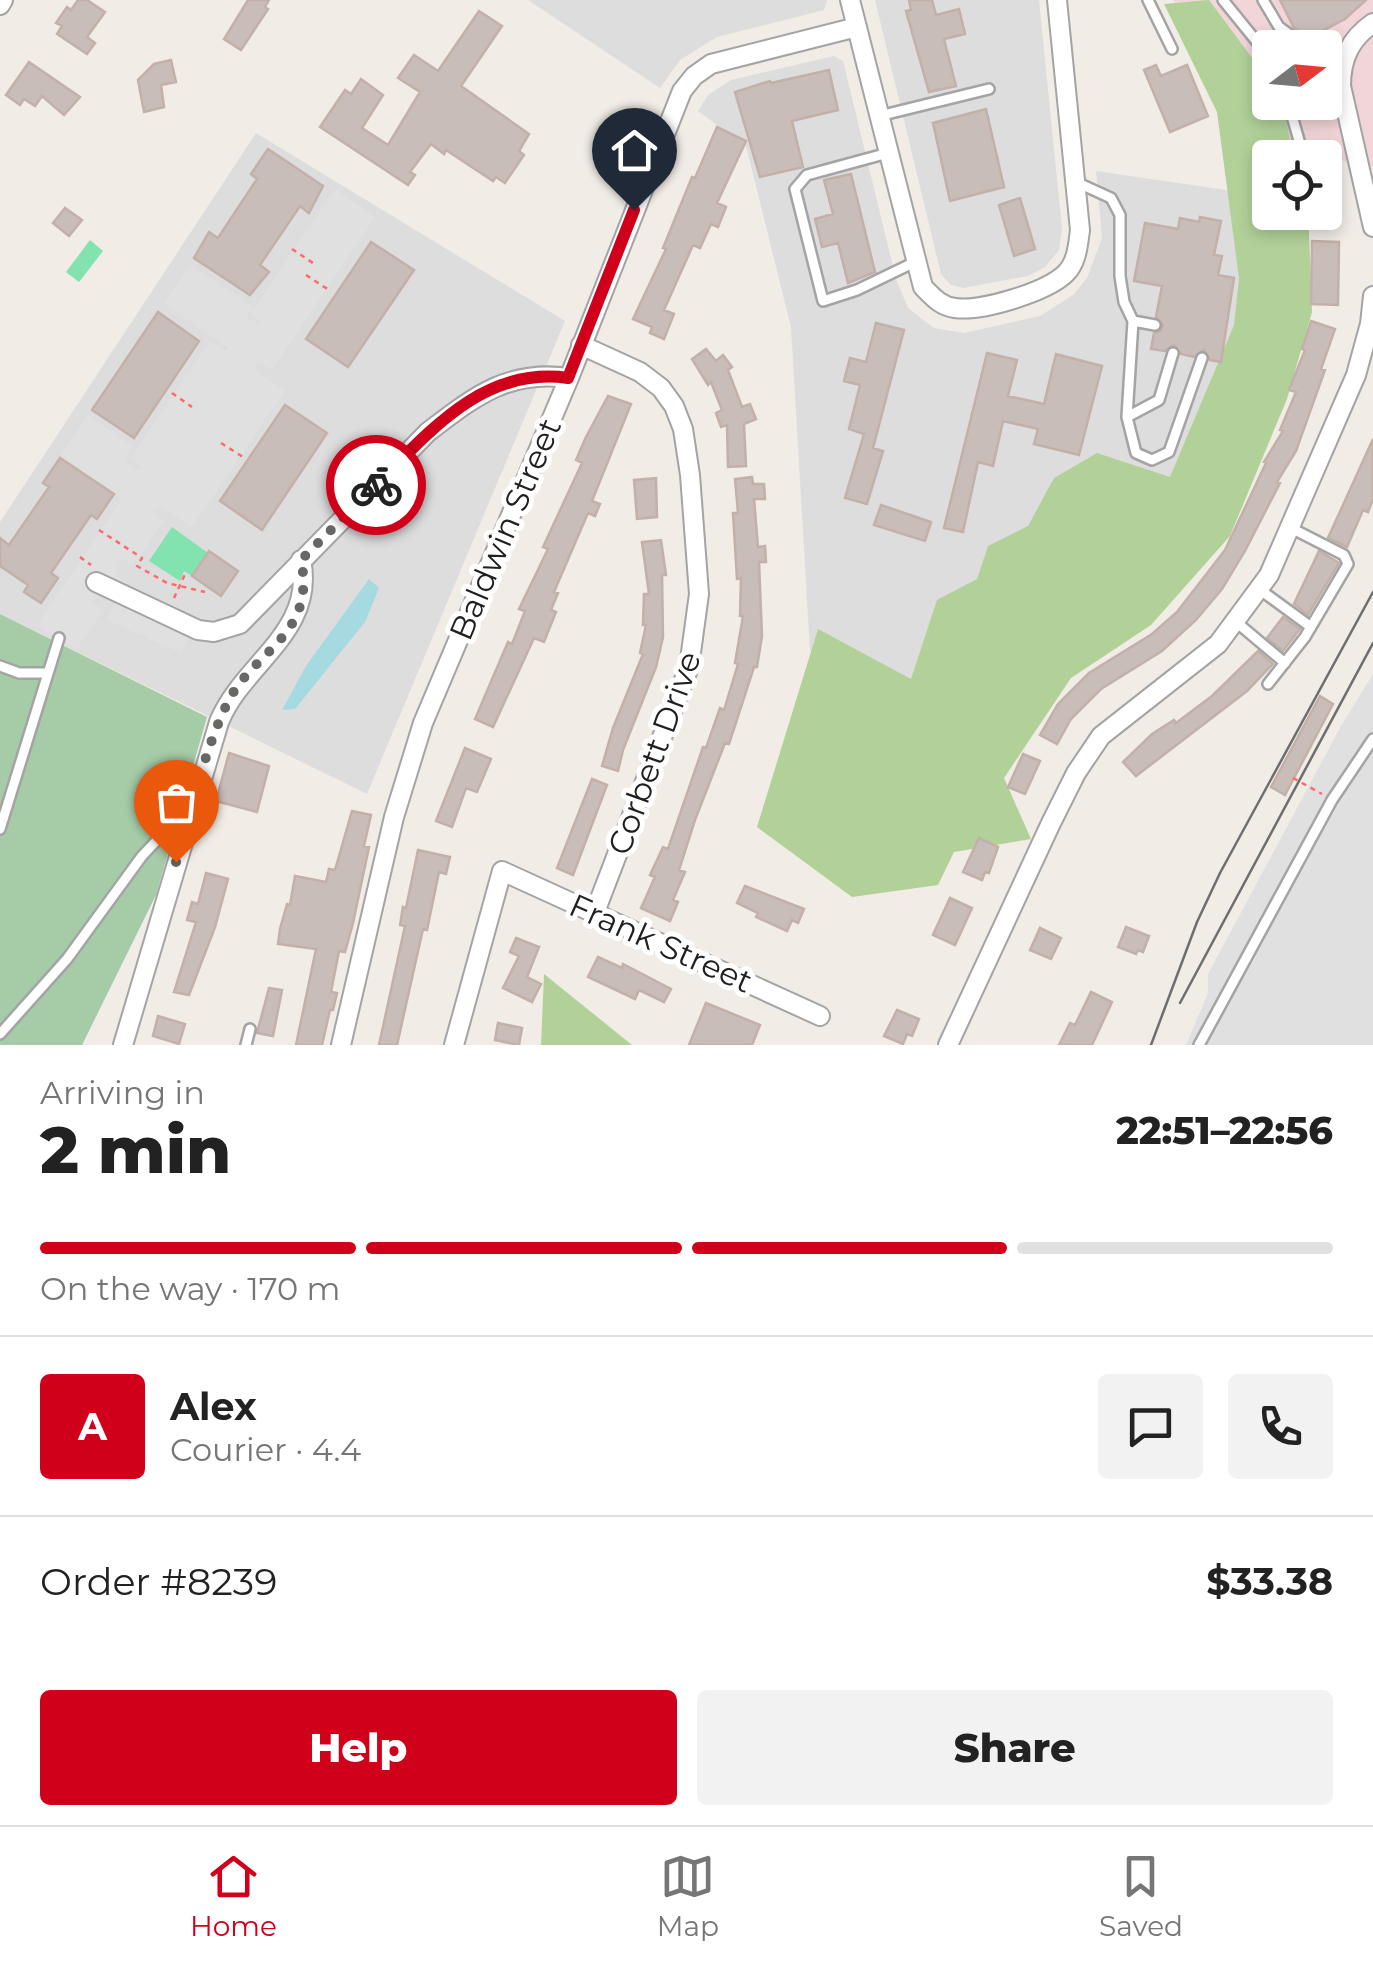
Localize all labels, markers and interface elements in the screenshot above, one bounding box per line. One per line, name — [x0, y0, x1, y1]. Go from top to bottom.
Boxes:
north arrow — [1252, 30, 1342, 120]
map controls — [1252, 30, 1342, 230]
pin — [592, 108, 677, 211]
icon: home — [607, 123, 662, 178]
button: locate — [1252, 140, 1342, 230]
street label: Baldwin Street — [441, 412, 569, 646]
courier — [326, 435, 426, 535]
icon: bike — [349, 458, 404, 513]
street label: Corbett Drive — [599, 646, 709, 860]
pin — [134, 760, 219, 863]
icon: bag — [149, 775, 204, 830]
street label: Frank Street — [563, 885, 759, 1001]
text: Arriving in — [40, 1073, 205, 1112]
text: 22:51–22:56 — [1116, 1107, 1333, 1154]
text: 2 min — [40, 1110, 231, 1189]
text: On the way · 170 m — [40, 1269, 340, 1308]
button: chat — [1098, 1374, 1203, 1479]
button: phone — [1228, 1374, 1333, 1479]
text: Alex — [170, 1383, 257, 1430]
text: A — [78, 1403, 107, 1450]
text: Courier · 4.4 — [170, 1430, 361, 1469]
text: Order #8239 — [40, 1558, 277, 1605]
text: $33.38 — [1206, 1558, 1333, 1605]
button: Help — [40, 1690, 677, 1805]
button: Share — [697, 1690, 1333, 1805]
tab: Home — [190, 1849, 277, 1943]
tab: Map — [657, 1849, 719, 1943]
tab: Saved — [1099, 1849, 1183, 1943]

